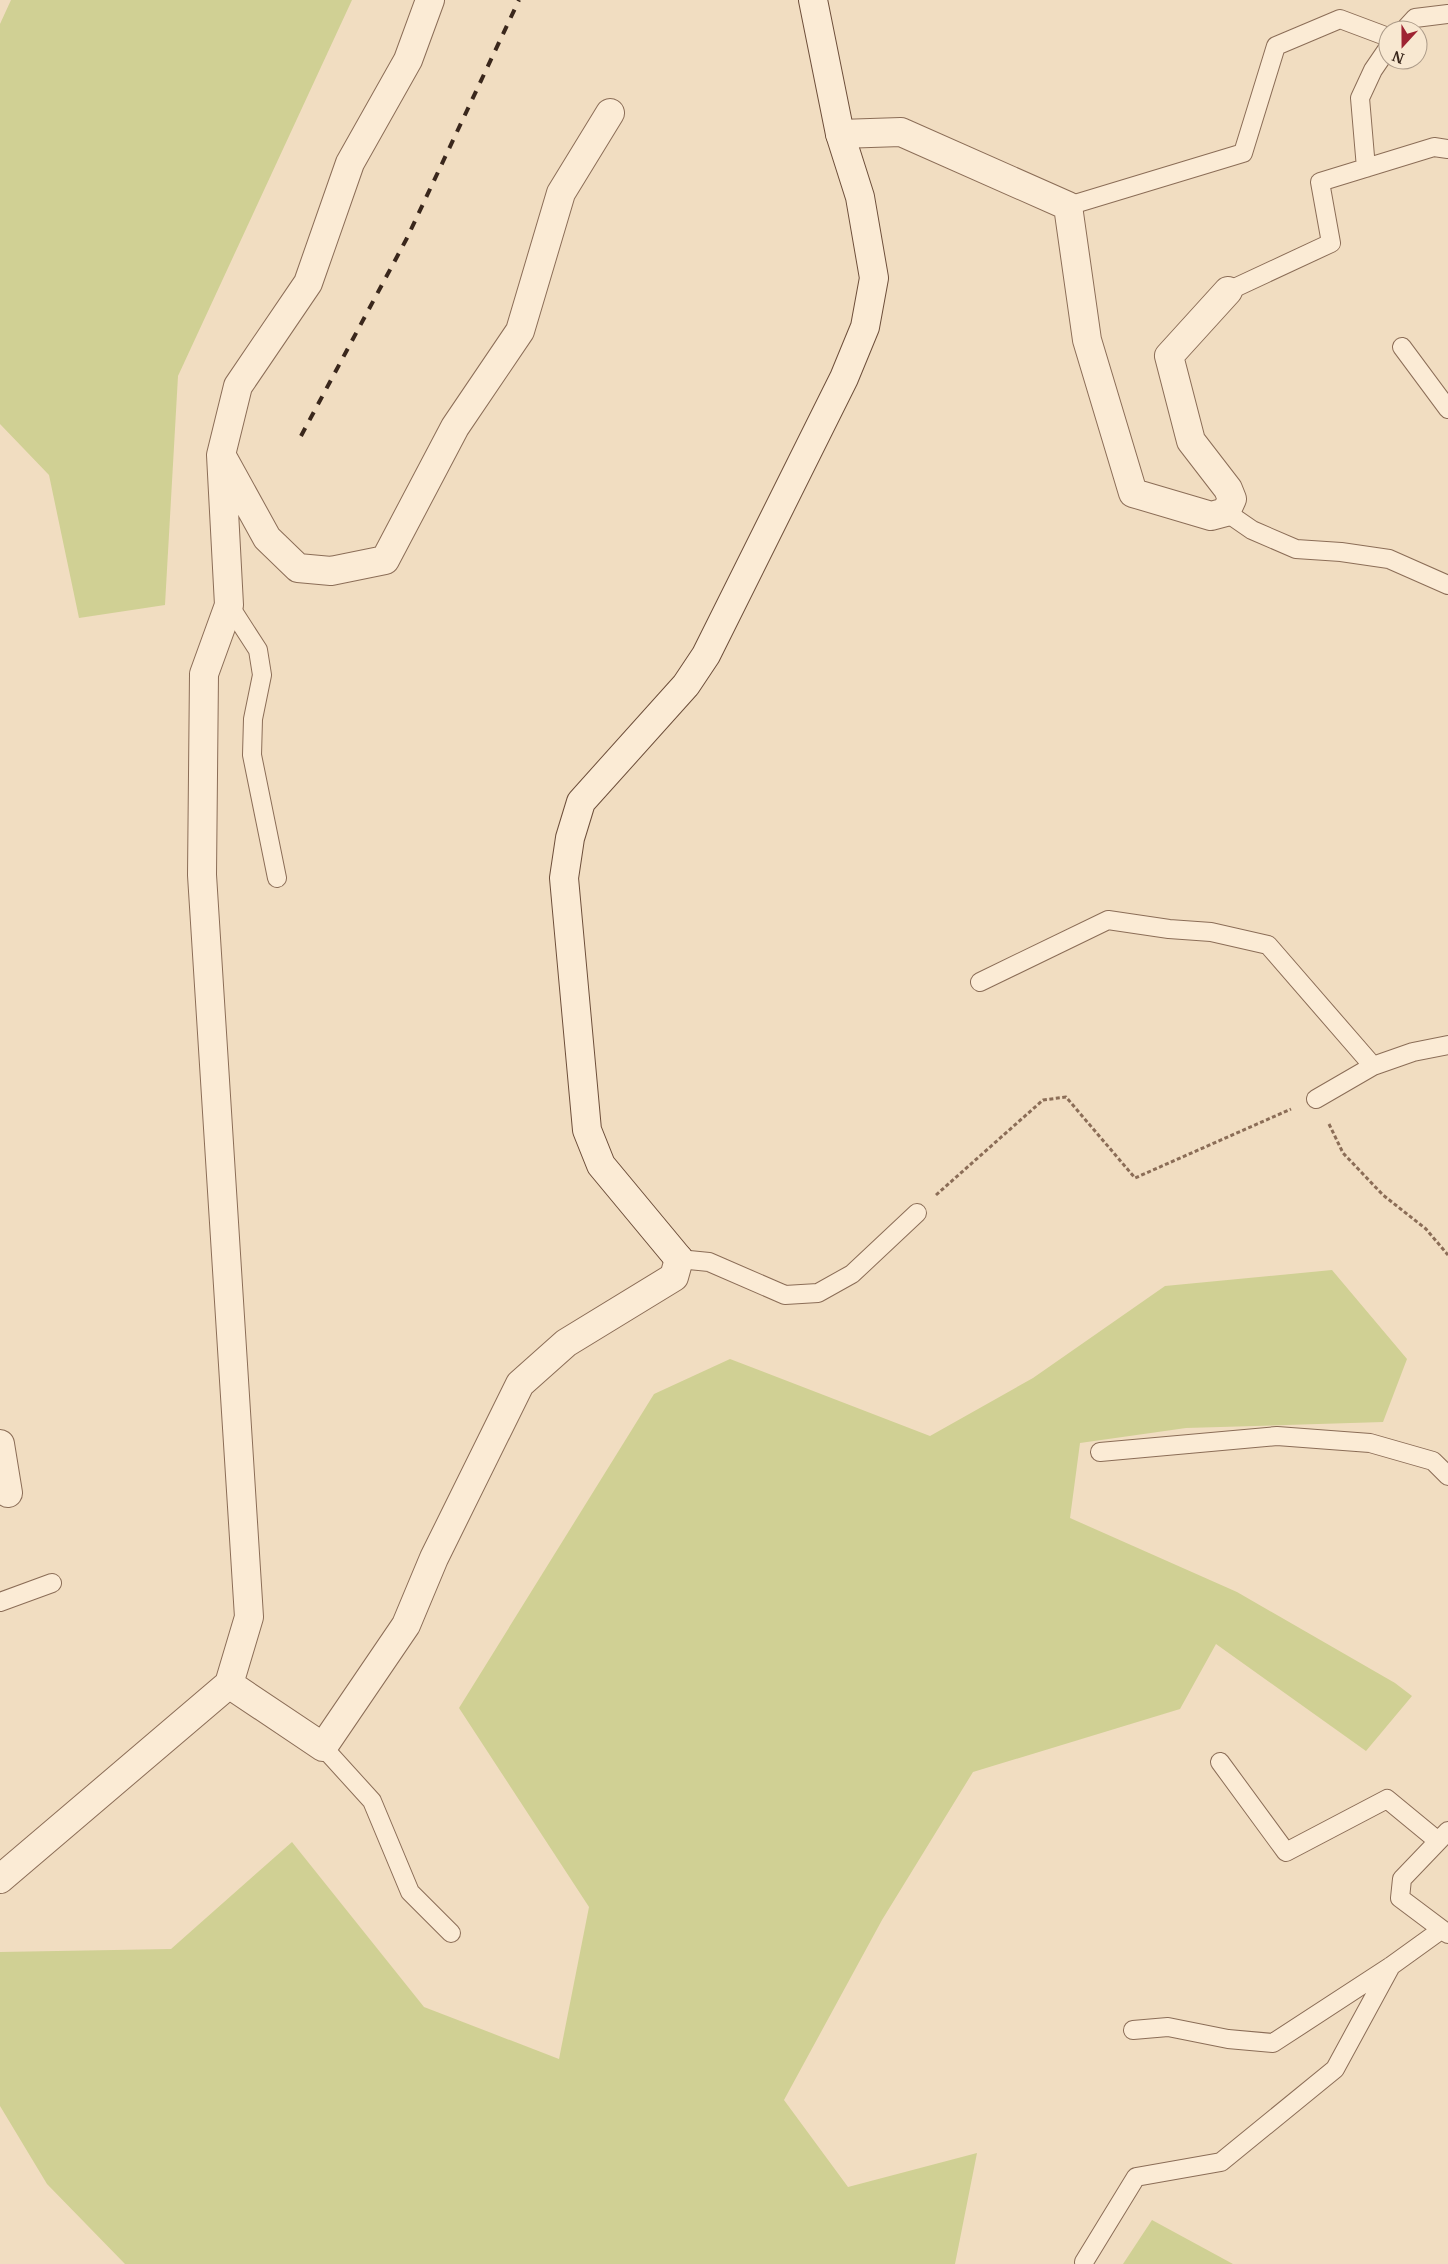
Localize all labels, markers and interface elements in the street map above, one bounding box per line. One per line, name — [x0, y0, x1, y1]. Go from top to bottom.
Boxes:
north arrow — [1378, 20, 1428, 70]
text: N — [1390, 47, 1407, 68]

